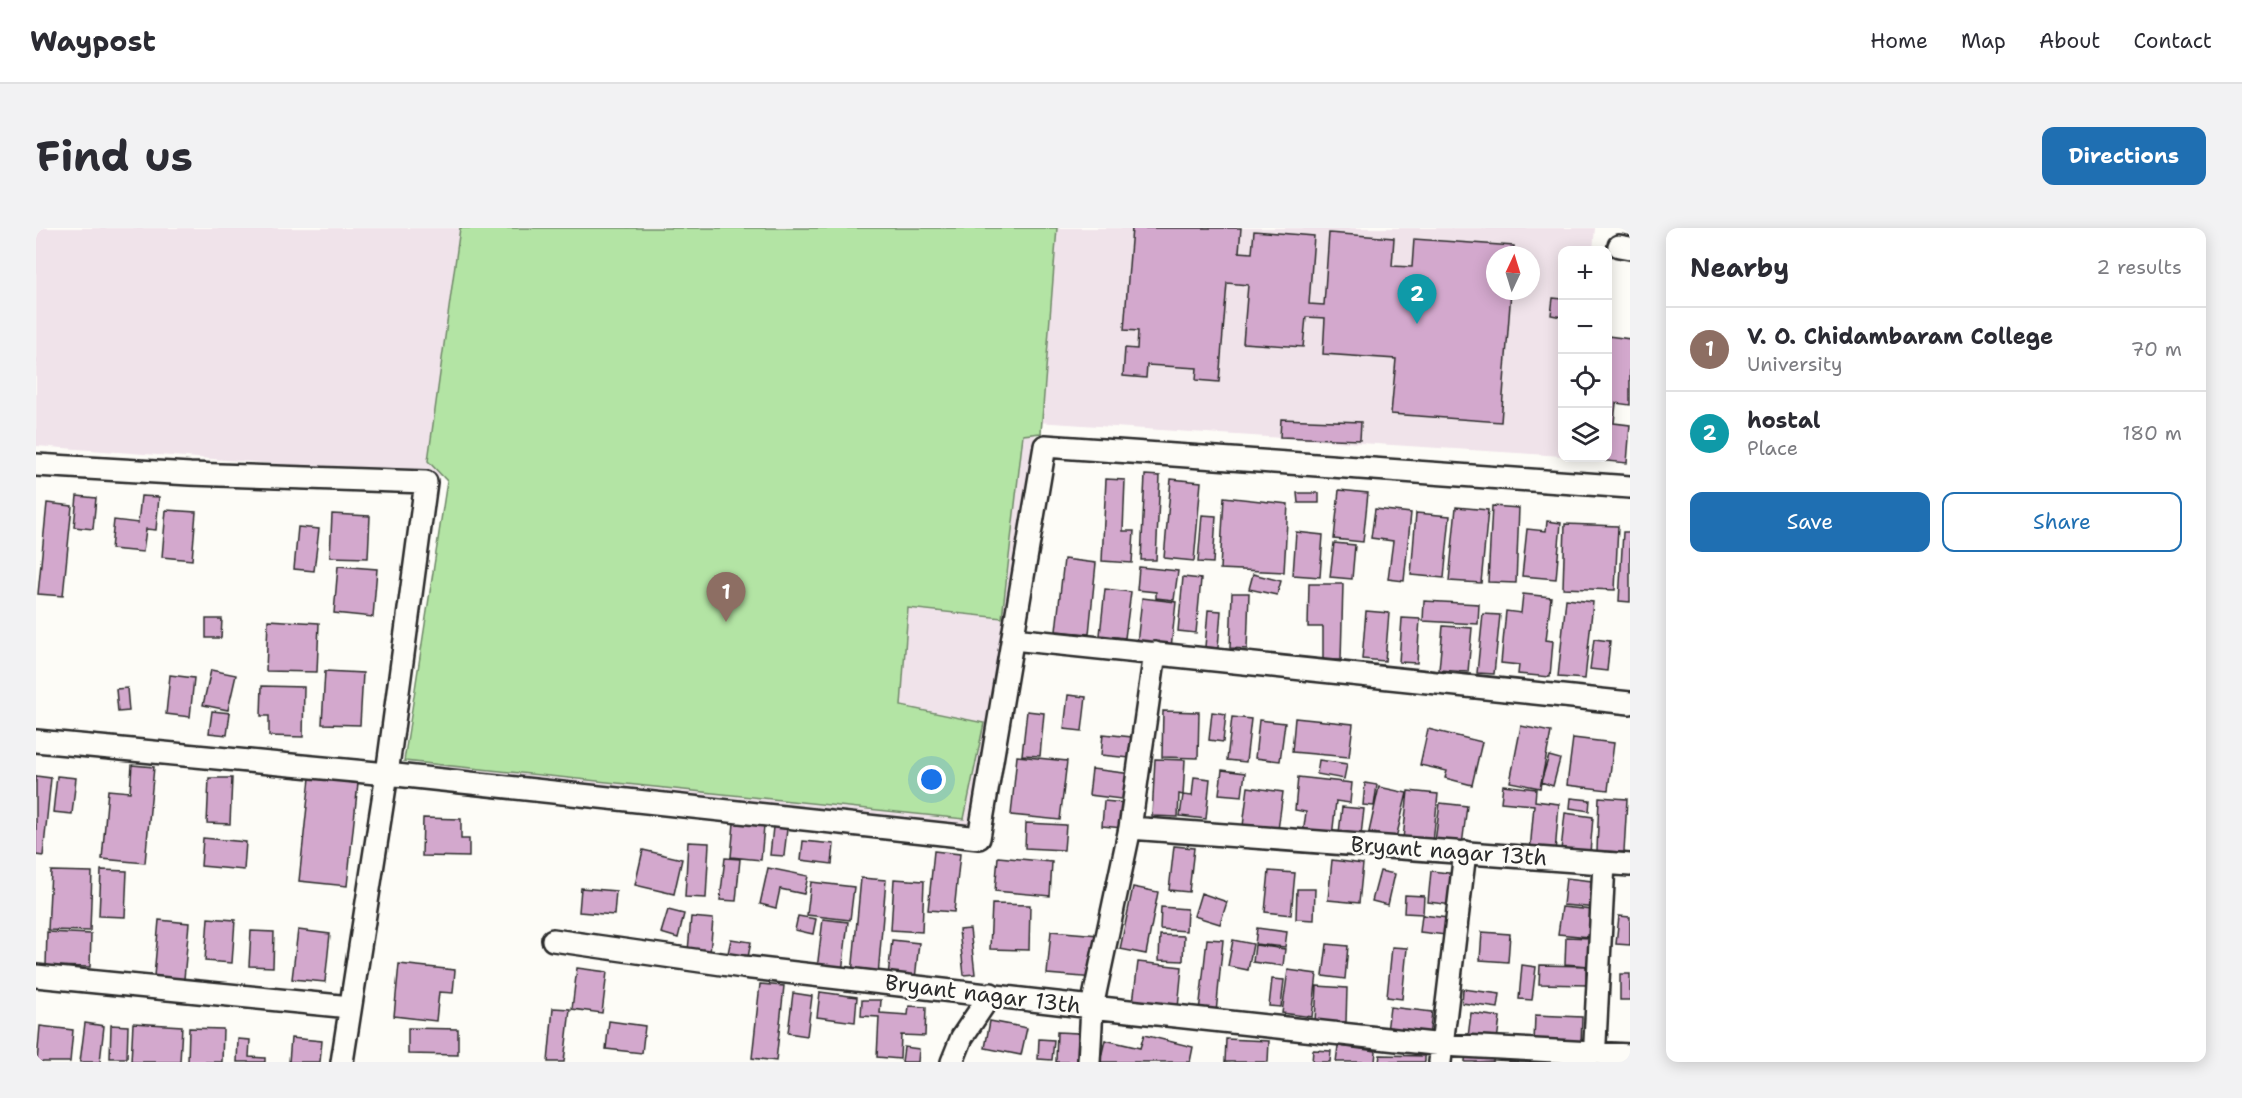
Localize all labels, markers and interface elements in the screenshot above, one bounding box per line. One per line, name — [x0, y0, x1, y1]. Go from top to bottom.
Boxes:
text: Waypost — [30, 22, 156, 60]
text: Home — [1870, 27, 1928, 55]
text: Map — [1961, 27, 2006, 55]
text: About — [2039, 27, 2100, 55]
text: Contact — [2133, 27, 2212, 55]
button: Directions — [2042, 127, 2206, 185]
text: Find us — [36, 128, 193, 184]
north arrow — [1486, 246, 1540, 300]
map controls — [1558, 246, 1612, 462]
button: + — [1558, 246, 1612, 300]
text: Nearby — [1690, 250, 1789, 285]
text: 2 results — [2096, 254, 2182, 280]
pin: 2 — [1398, 274, 1436, 324]
button: − — [1558, 300, 1612, 354]
text: V. O. Chidambaram College — [1747, 322, 2053, 351]
text: 1 — [1705, 336, 1714, 362]
text: 70 m — [2130, 336, 2182, 362]
text: University — [1747, 351, 1843, 377]
button: locate — [1558, 354, 1612, 408]
text: hostal — [1747, 406, 1820, 435]
button: layers — [1558, 408, 1612, 462]
text: 2 — [1703, 420, 1717, 446]
text: 180 m — [2122, 420, 2182, 446]
text: Place — [1747, 435, 1798, 461]
button: Save — [1690, 492, 1930, 552]
button: Share — [1942, 492, 2182, 552]
pin: 1 — [706, 572, 746, 622]
your location — [917, 765, 946, 794]
street label: Bryant nagar 13th — [1350, 830, 1548, 872]
street label: Bryant nagar 13th — [883, 968, 1083, 1020]

